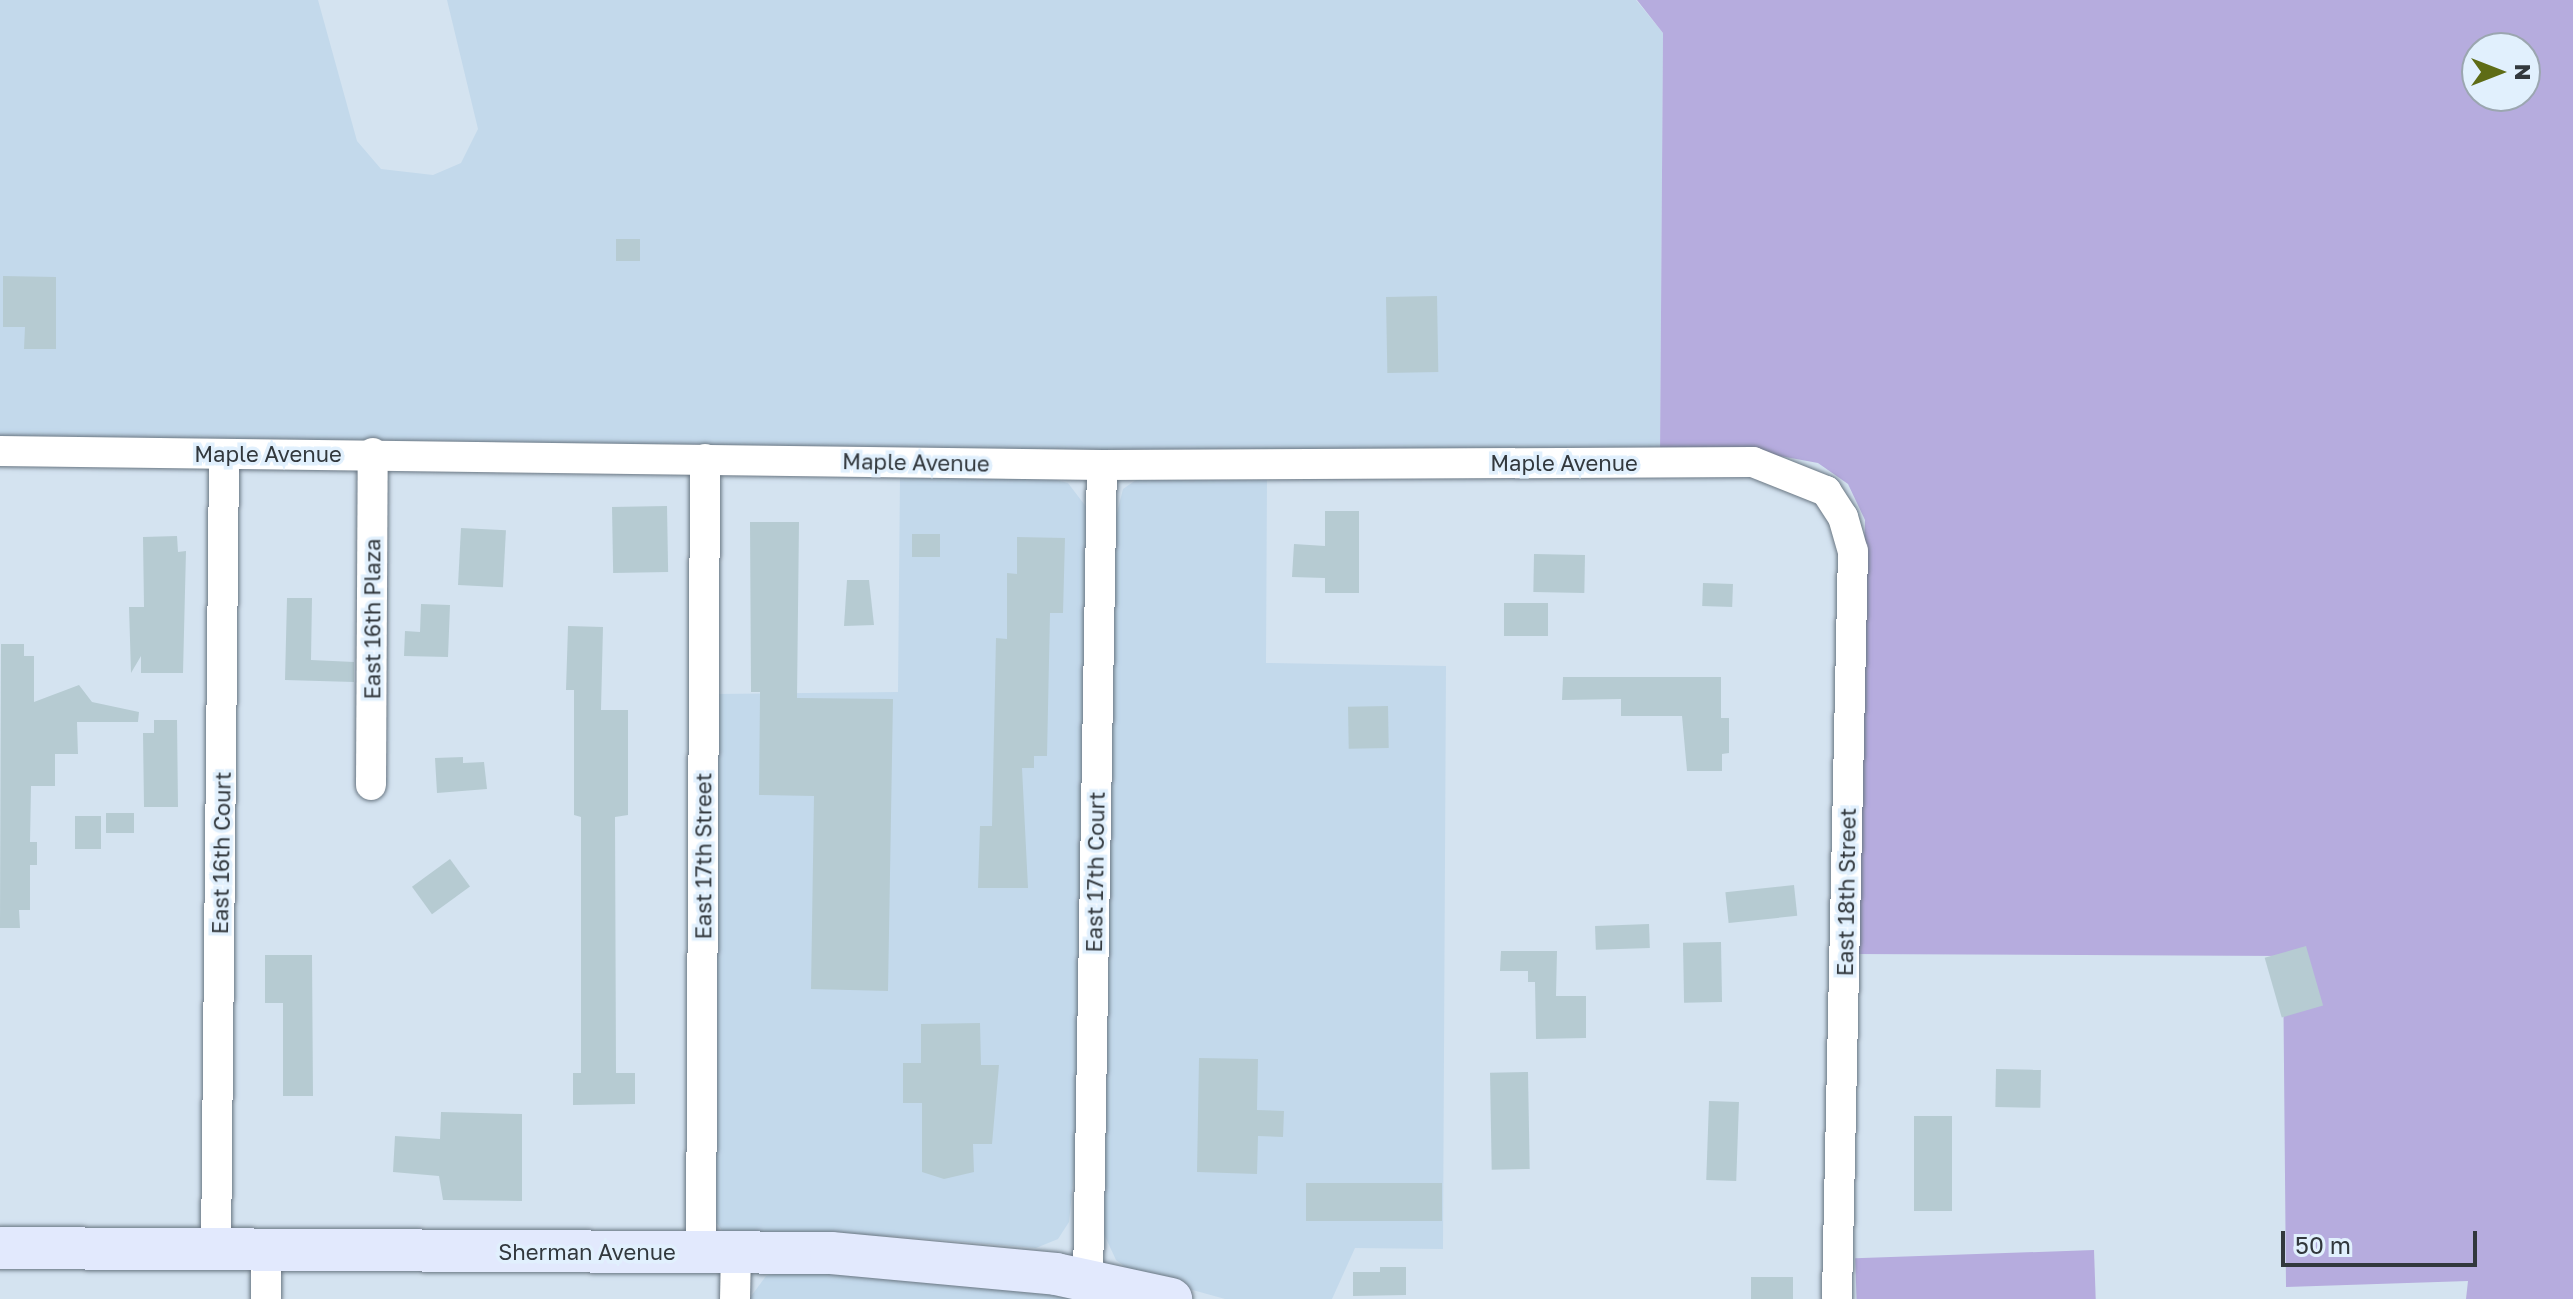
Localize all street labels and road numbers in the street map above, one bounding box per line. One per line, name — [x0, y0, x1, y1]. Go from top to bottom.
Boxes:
street label: Maple Avenue — [194, 441, 342, 467]
street label: Maple Avenue — [842, 448, 990, 476]
street label: Maple Avenue — [1490, 450, 1638, 476]
street label: East 16th Plaza — [359, 539, 385, 699]
street label: East 16th Court — [206, 771, 236, 935]
street label: East 17th Street — [690, 773, 716, 939]
street label: East 17th Court — [1080, 791, 1110, 953]
street label: East 18th Street — [1831, 807, 1861, 977]
street label: Sherman Avenue — [498, 1239, 676, 1265]

